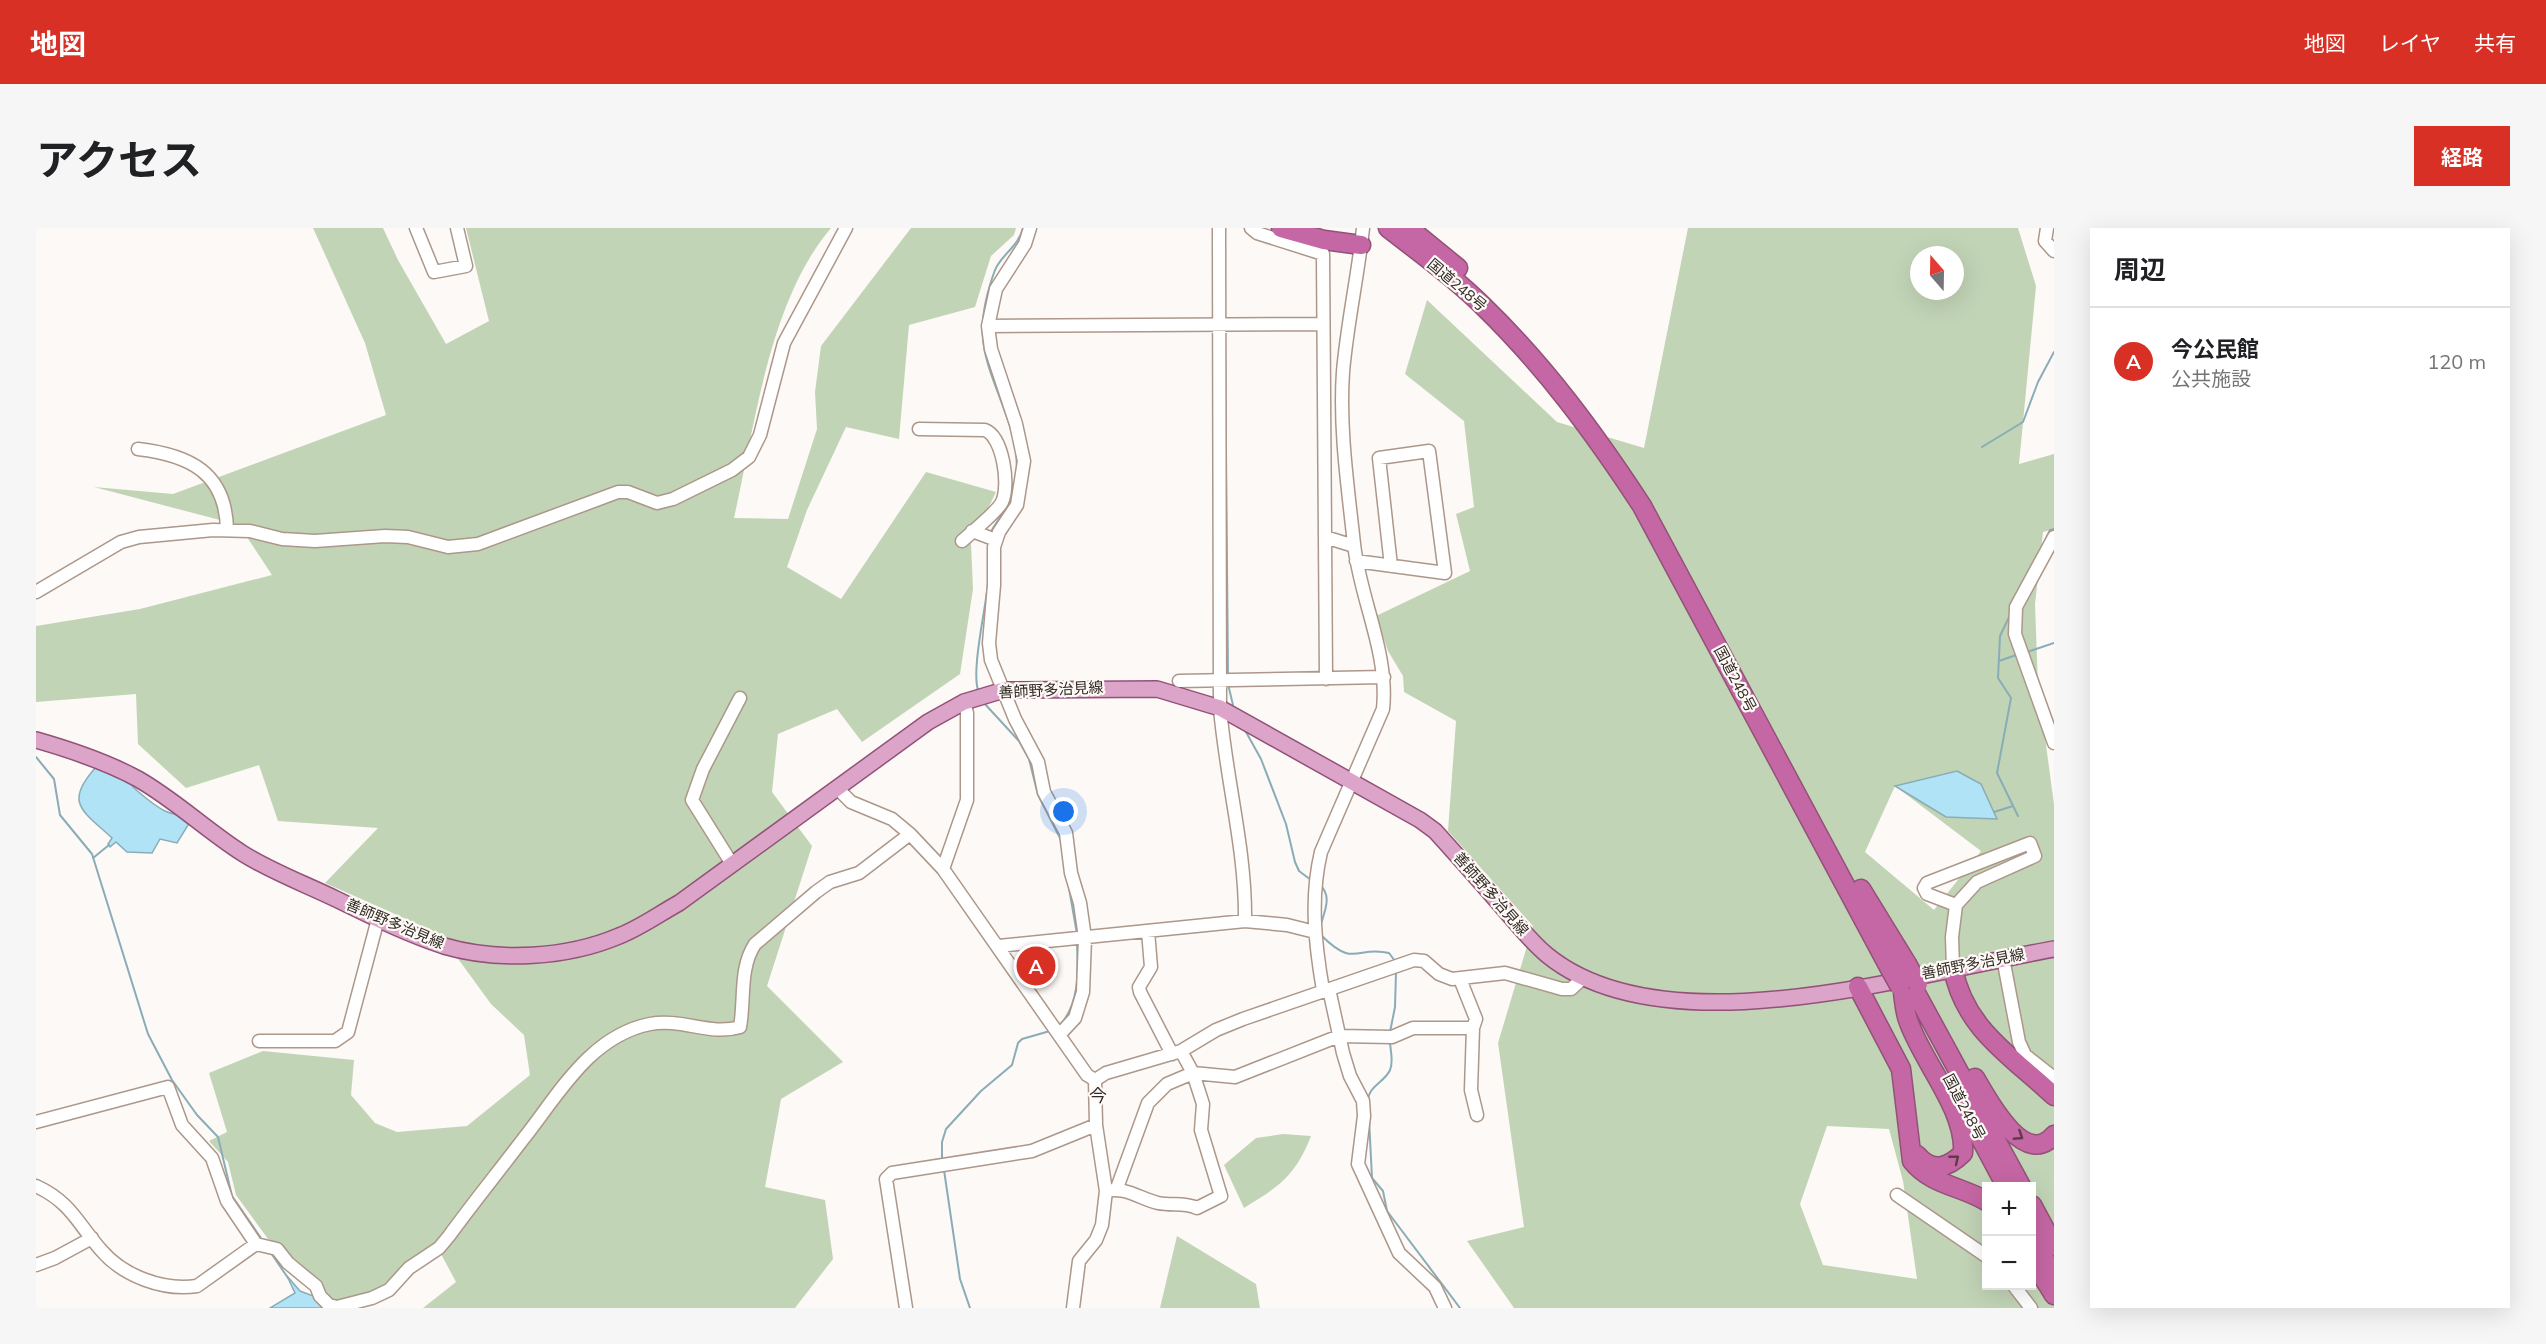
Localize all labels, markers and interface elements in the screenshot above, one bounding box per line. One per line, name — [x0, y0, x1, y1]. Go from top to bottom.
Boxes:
text: 地図 — [30, 26, 86, 61]
text: 地図 — [2304, 30, 2346, 56]
text: レイヤ — [2379, 30, 2441, 56]
text: 共有 — [2474, 30, 2516, 56]
button: 経路 — [2414, 126, 2510, 186]
text: アクセス — [36, 133, 202, 186]
north arrow — [1910, 246, 1964, 300]
text: 周辺 — [2114, 253, 2166, 286]
street label: 国道248号 — [1424, 254, 1491, 315]
text: 今公民館 — [2171, 335, 2259, 363]
text: A — [2126, 349, 2141, 374]
text: 120 m — [2427, 349, 2486, 374]
text: 公共施設 — [2171, 366, 2251, 391]
street label: 国道248号 — [1710, 643, 1761, 715]
street label: 善師野多治見線 — [998, 677, 1104, 702]
your location — [1049, 797, 1078, 826]
street label: 善師野多治見線 — [1450, 848, 1533, 940]
street label: 善師野多治見線 — [343, 894, 447, 953]
pin: A — [1016, 944, 1056, 988]
street label: 善師野多治見線 — [1920, 944, 2026, 983]
street label: 国道248号 — [1939, 1071, 1990, 1143]
district label: 今 — [1089, 1084, 1107, 1107]
one-way arrow — [2013, 1129, 2023, 1141]
one-way arrow — [1948, 1156, 1959, 1167]
map controls — [1982, 1182, 2036, 1290]
button: + — [1982, 1182, 2036, 1236]
button: − — [1982, 1236, 2036, 1290]

